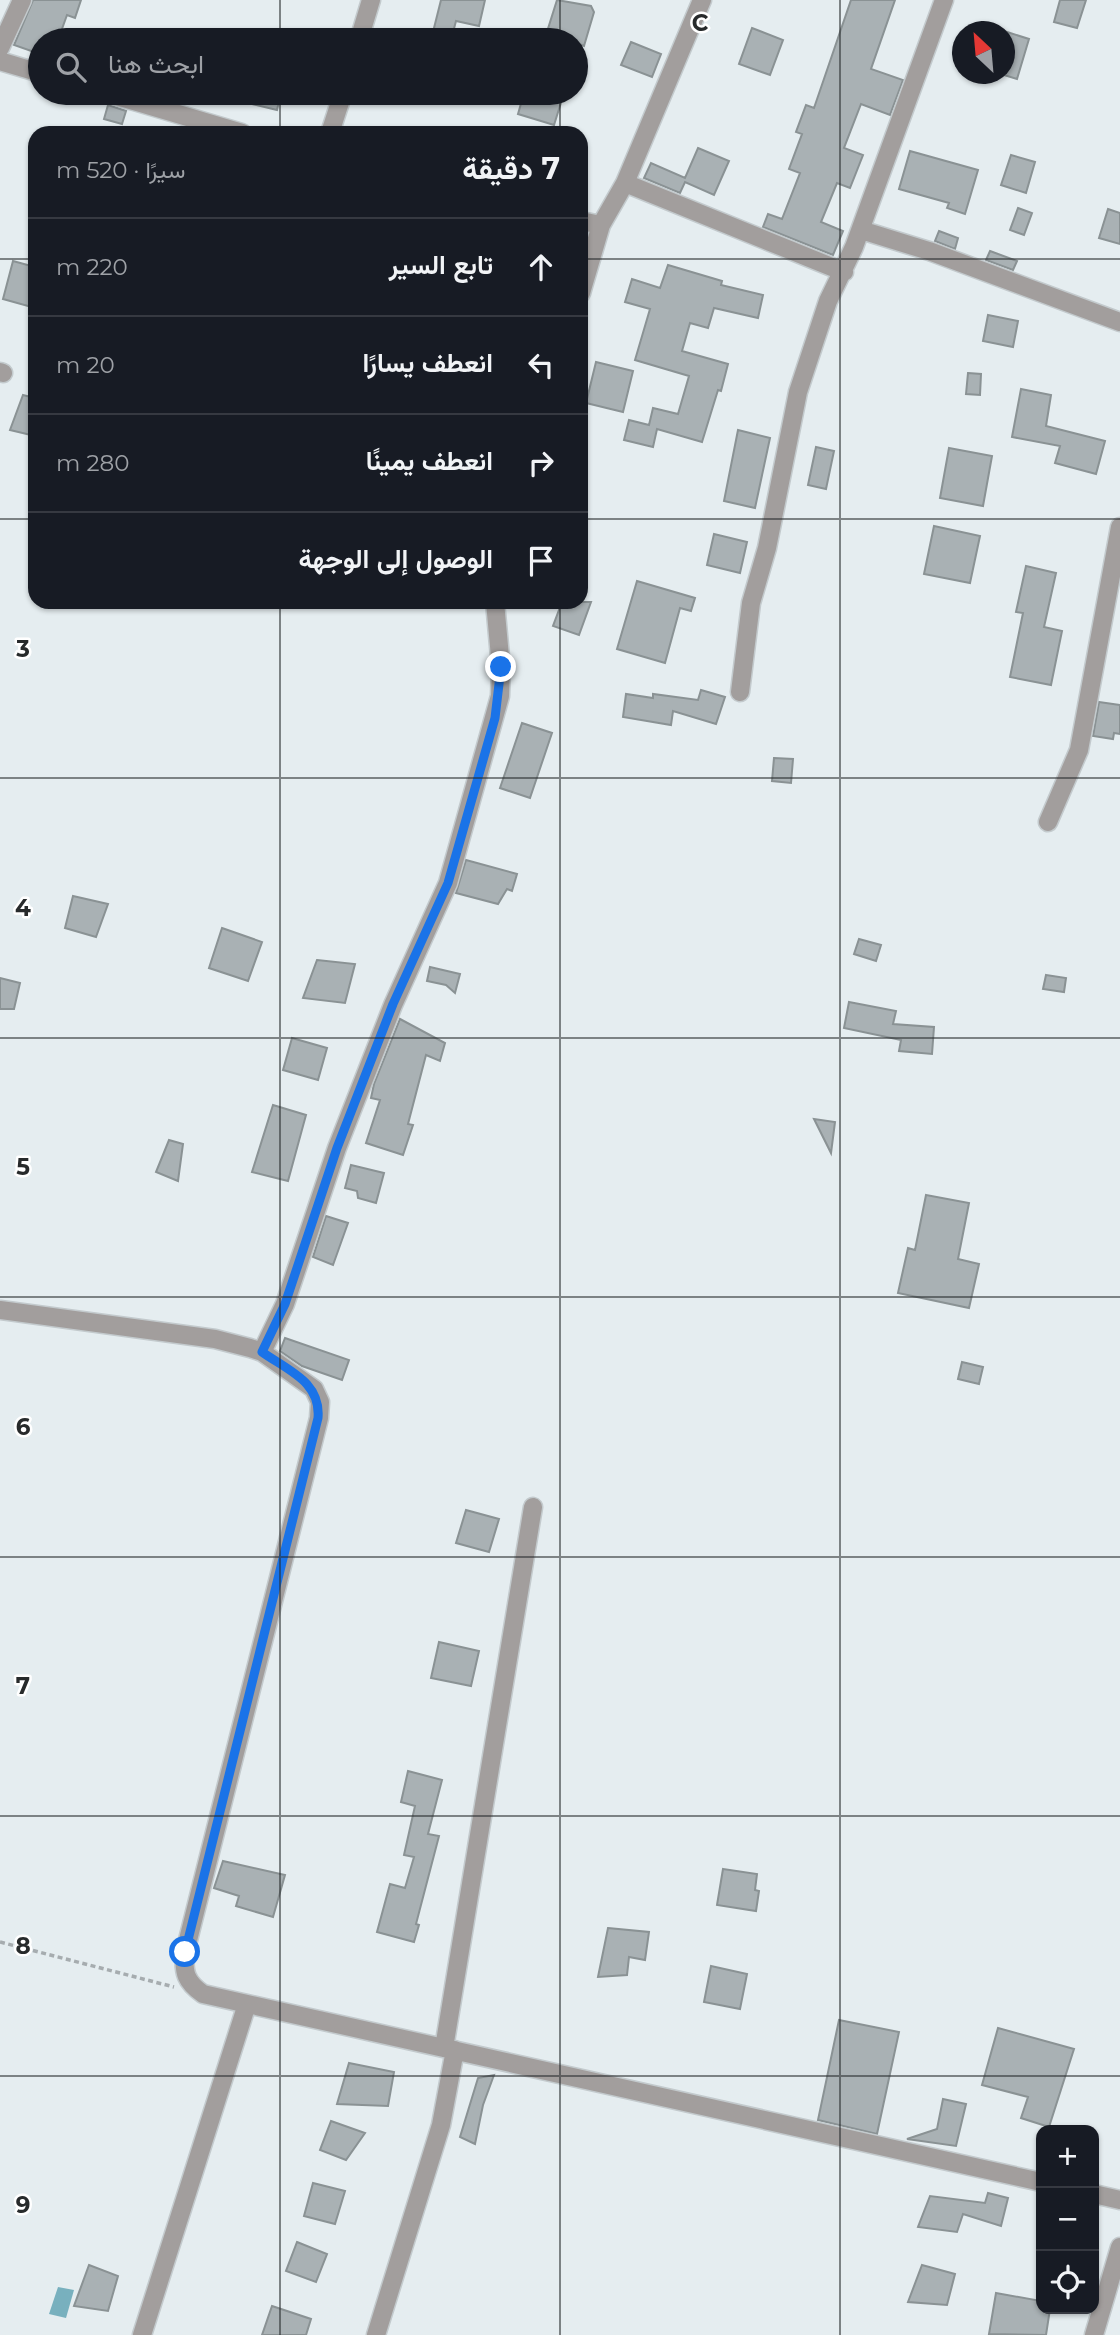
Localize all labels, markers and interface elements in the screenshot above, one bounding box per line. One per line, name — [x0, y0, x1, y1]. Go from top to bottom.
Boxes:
text: C — [692, 9, 709, 37]
north arrow — [952, 21, 1015, 84]
search box — [28, 28, 588, 105]
icon: search — [52, 48, 90, 86]
text: ابحث هنا — [108, 48, 204, 80]
text: 7 دقيقة — [462, 150, 560, 187]
text: سيرًا · 520 m — [56, 156, 185, 184]
icon: ahead — [522, 248, 560, 286]
text: تابع السير — [389, 249, 493, 281]
text: 220 m — [56, 253, 128, 281]
icon: left — [522, 346, 560, 384]
text: انعطف يسارًا — [363, 347, 493, 379]
text: 20 m — [56, 351, 115, 379]
icon: right — [522, 444, 560, 482]
text: انعطف يمينًا — [366, 445, 493, 477]
text: 280 m — [56, 449, 129, 477]
icon: arrive — [522, 542, 560, 580]
text: الوصول إلى الوجهة — [299, 543, 493, 575]
text: 3 — [15, 635, 30, 663]
route end — [485, 651, 516, 682]
text: 4 — [15, 894, 31, 922]
text: 5 — [16, 1153, 30, 1181]
text: 6 — [16, 1413, 31, 1441]
text: 7 — [16, 1672, 30, 1700]
text: 8 — [15, 1932, 31, 1960]
route start — [169, 1936, 200, 1967]
map controls — [1036, 2125, 1099, 2314]
button: + — [1036, 2125, 1099, 2188]
button: − — [1036, 2188, 1099, 2251]
text: 9 — [16, 2191, 30, 2219]
button: locate — [1036, 2251, 1099, 2314]

